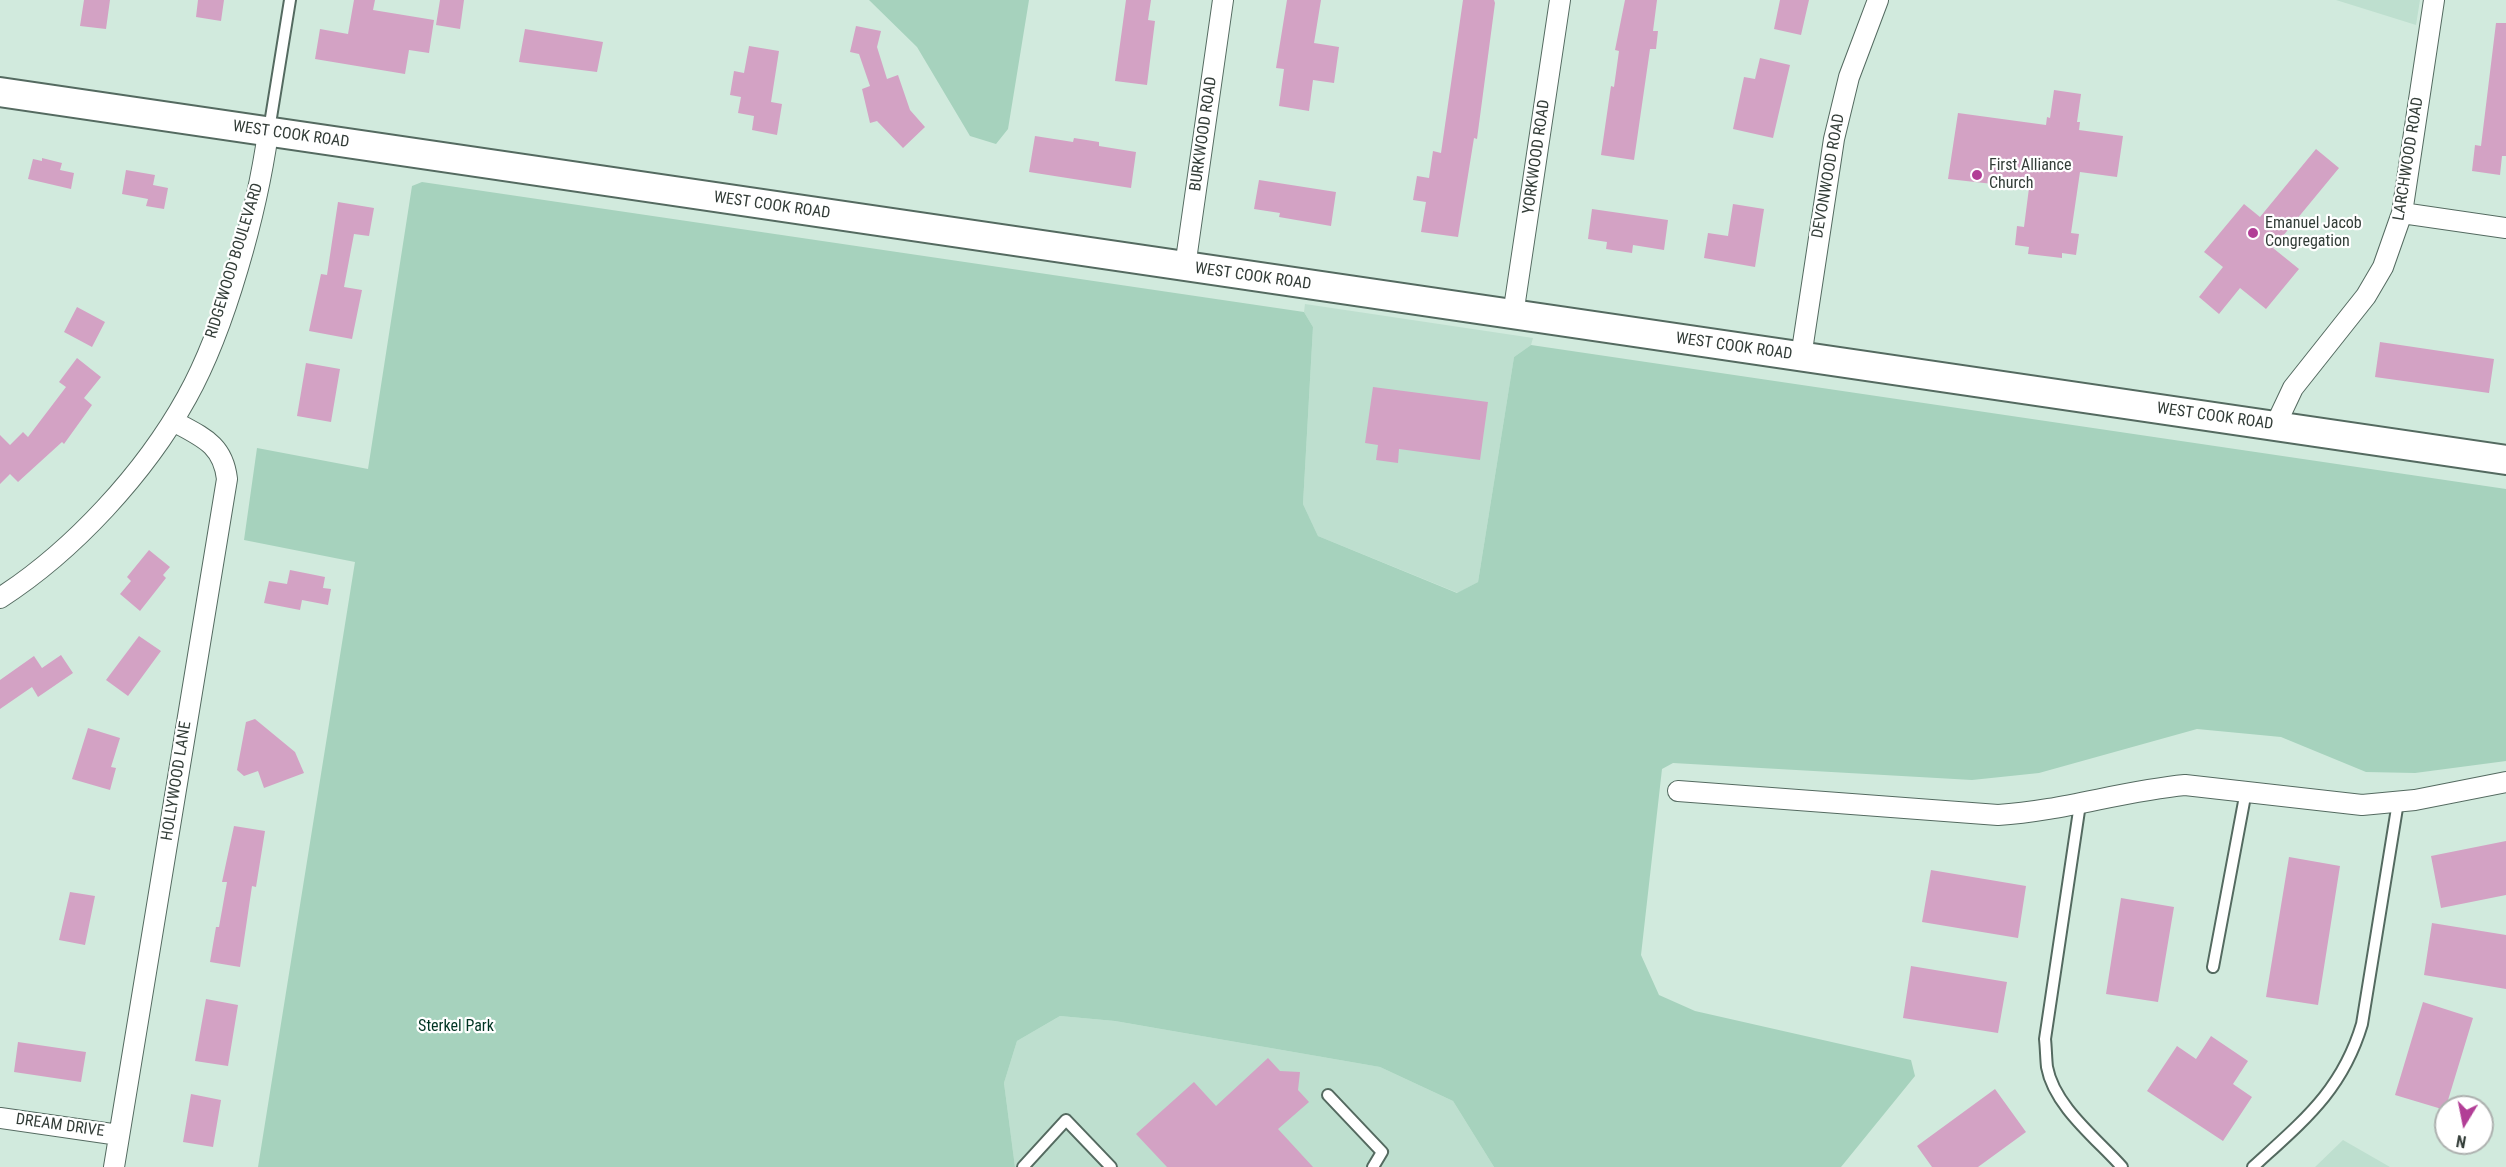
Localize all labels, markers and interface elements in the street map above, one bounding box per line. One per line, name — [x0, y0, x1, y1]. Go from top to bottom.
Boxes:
street label: BURKWOOD ROAD — [1186, 75, 1222, 193]
street label: LARCHWOOD ROAD — [2390, 96, 2428, 222]
street label: YORKWOOD ROAD — [1519, 98, 1555, 216]
street label: DEVONWOOD ROAD — [1809, 112, 1849, 240]
street label: WEST COOK ROAD — [232, 117, 350, 153]
place label: First Alliance Church — [1989, 156, 2071, 194]
marker: First Alliance Church — [1970, 168, 1984, 182]
street label: RIDGEWOOD BOULEVARD — [202, 181, 268, 341]
street label: WEST COOK ROAD — [713, 188, 831, 224]
place label: Emanuel Jacob Congregation — [2265, 214, 2362, 252]
marker: Emanuel Jacob Congregation — [2246, 226, 2260, 240]
street label: WEST COOK ROAD — [1194, 259, 1312, 295]
street label: WEST COOK ROAD — [1675, 329, 1793, 365]
street label: WEST COOK ROAD — [2156, 399, 2274, 435]
street label: HOLLYWOOD LANE — [158, 720, 196, 842]
park label: Sterkel Park — [418, 1017, 494, 1037]
north arrow — [2434, 1095, 2494, 1155]
street label: DREAM DRIVE — [15, 1110, 105, 1142]
text: N — [2455, 1131, 2468, 1151]

